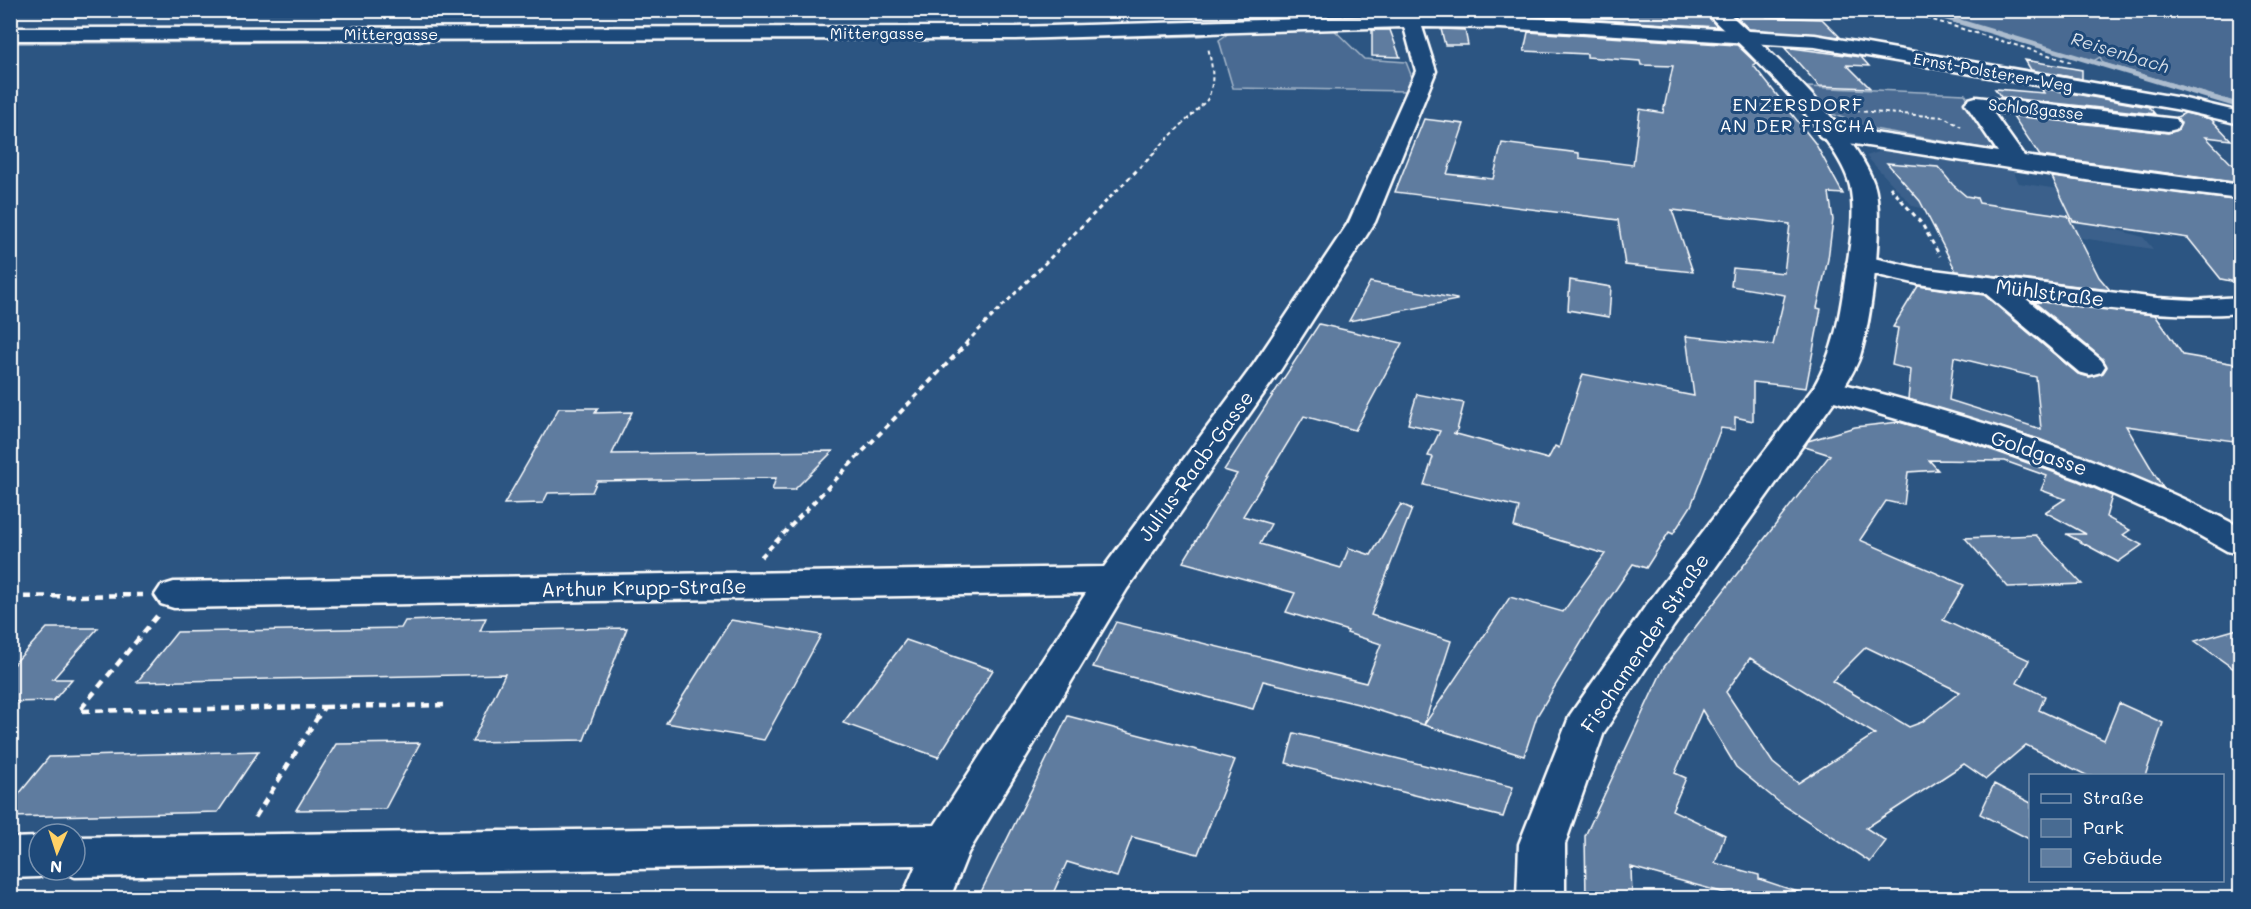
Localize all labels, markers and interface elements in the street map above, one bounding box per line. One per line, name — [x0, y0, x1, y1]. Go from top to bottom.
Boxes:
street label: Mittergasse — [830, 22, 924, 43]
street label: Mittergasse — [344, 23, 438, 44]
water label: Reisenbach — [2068, 26, 2172, 78]
street label: Ernst-Polsterer-Weg — [1912, 47, 2074, 96]
district label: ENZERSDORF AN DER FISCHA — [1719, 92, 1877, 137]
street label: Schloßgasse — [1987, 93, 2085, 124]
street label: Mühlstraße — [1994, 272, 2106, 312]
street label: Julius-Raab-Gasse — [1132, 385, 1259, 546]
street label: Goldgasse — [1988, 423, 2091, 481]
street label: Fischamender Straße — [1574, 548, 1714, 737]
street label: Arthur Krupp-Straße — [541, 572, 747, 602]
legend — [2029, 774, 2224, 882]
text: Straße — [2083, 785, 2144, 809]
text: Park — [2083, 815, 2124, 839]
north arrow — [27, 822, 87, 882]
text: Gebäude — [2083, 845, 2163, 869]
text: N — [50, 857, 63, 878]

